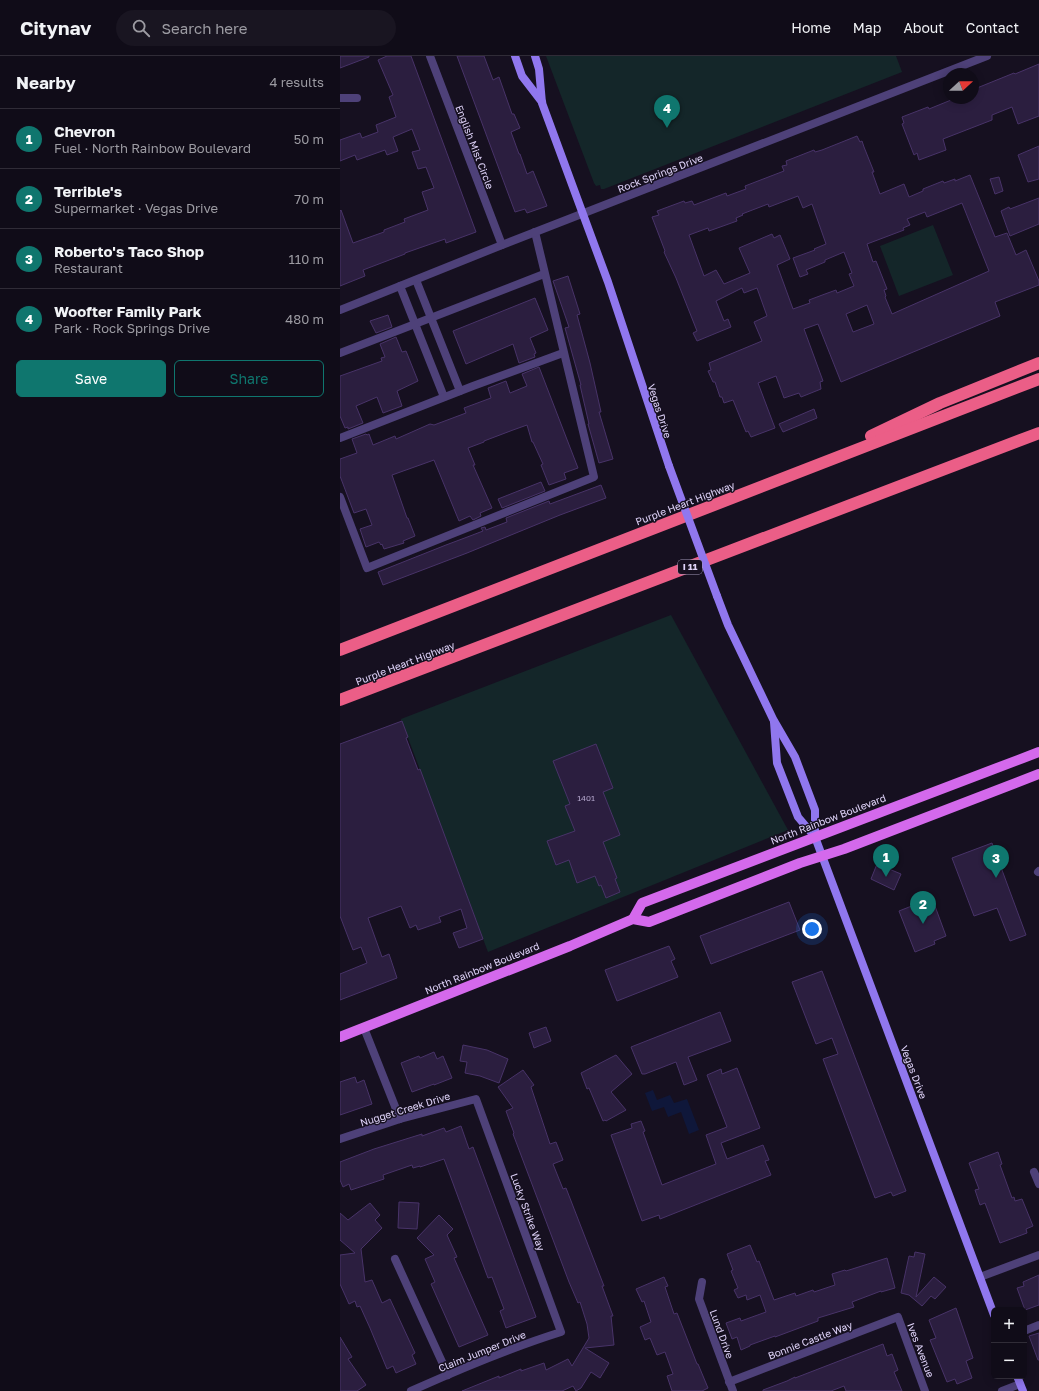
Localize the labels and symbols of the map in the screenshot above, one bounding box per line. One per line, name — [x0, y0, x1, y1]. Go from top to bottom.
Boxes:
north arrow — [943, 68, 979, 104]
pin: 4 — [654, 95, 680, 128]
street label: English Mist Circle — [453, 103, 497, 191]
street label: Rock Springs Drive — [616, 151, 704, 195]
street label: Vegas Drive — [646, 382, 674, 440]
street label: Purple Heart Highway — [634, 478, 737, 527]
road number: I 11 — [678, 560, 702, 574]
street label: Purple Heart Highway — [354, 638, 457, 687]
street label: North Rainbow Boulevard — [769, 791, 887, 847]
house number: 1401 — [577, 793, 595, 803]
pin: 1 — [873, 844, 899, 877]
pin: 3 — [983, 845, 1009, 878]
pin: 2 — [910, 891, 936, 924]
your location — [802, 919, 822, 939]
street label: North Rainbow Boulevard — [423, 939, 541, 997]
street label: Vegas Drive — [898, 1044, 930, 1101]
street label: Nugget Creek Drive — [359, 1090, 452, 1128]
street label: Lucky Strike Way — [508, 1172, 548, 1253]
street label: Lund Drive — [708, 1308, 736, 1360]
street label: Bonnie Castle Way — [766, 1318, 854, 1362]
street label: Ives Avenue — [905, 1321, 937, 1379]
street label: Claim Jumper Drive — [437, 1328, 528, 1374]

